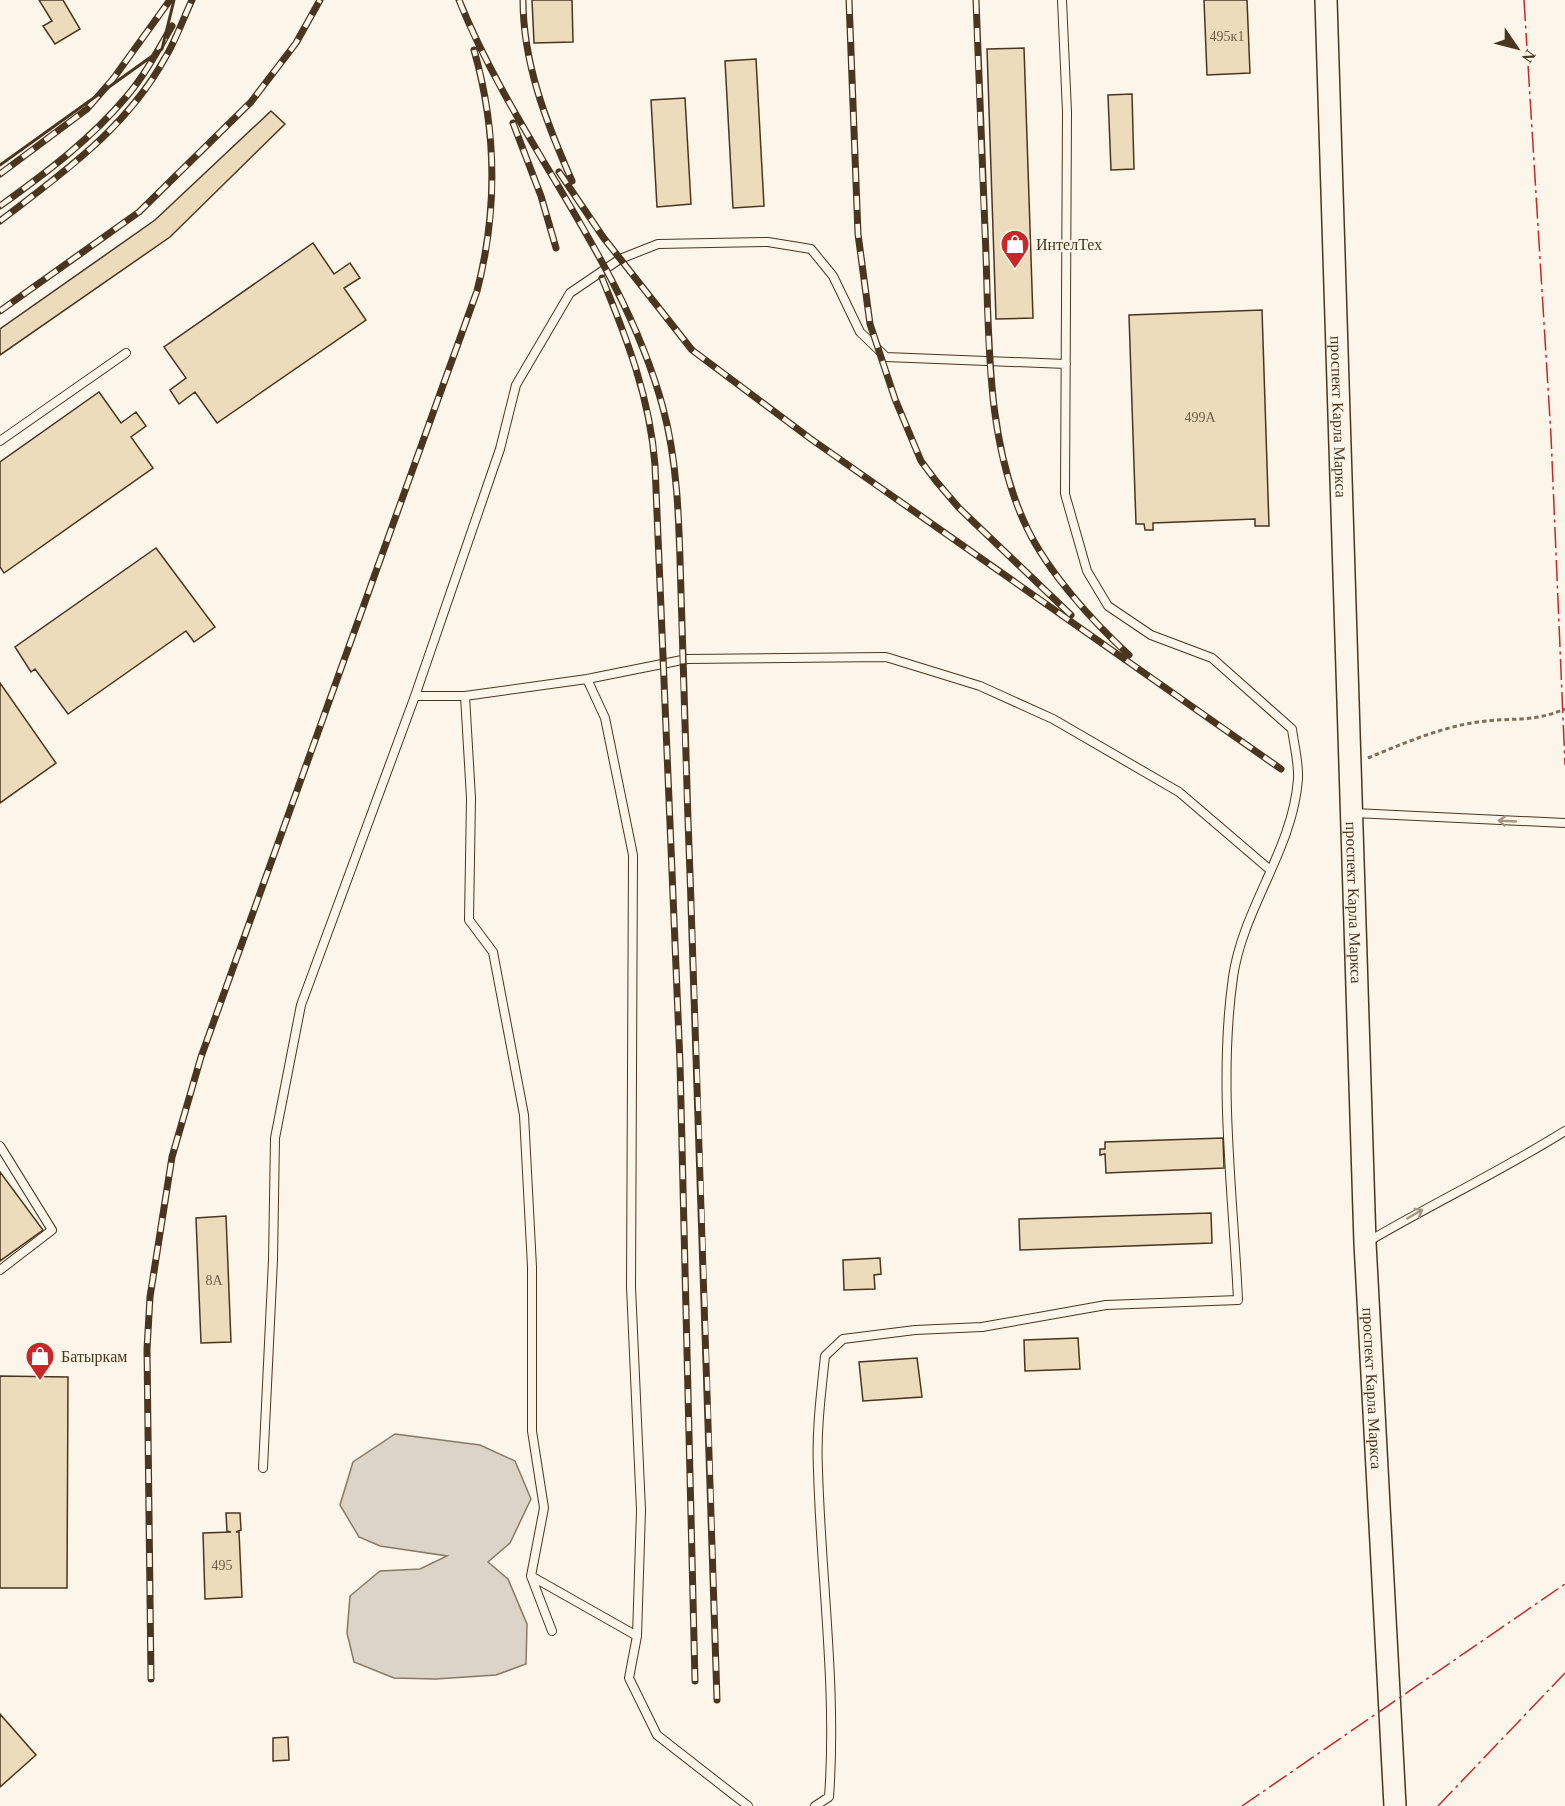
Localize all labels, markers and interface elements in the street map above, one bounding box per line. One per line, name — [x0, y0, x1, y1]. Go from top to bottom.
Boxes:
north arrow — [1487, 18, 1547, 78]
house number: 495к1 — [1210, 29, 1244, 44]
text: N — [1518, 47, 1539, 66]
shop icon: ИнтелТех — [999, 228, 1031, 270]
place label: ИнтелТех — [1036, 236, 1102, 253]
street label: проспект Карла Маркса — [1327, 336, 1350, 498]
house number: 499А — [1184, 410, 1216, 425]
one-way arrow — [1497, 815, 1517, 826]
street label: проспект Карла Маркса — [1343, 821, 1365, 984]
one-way arrow — [1406, 1208, 1424, 1219]
house number: 8А — [205, 1273, 223, 1288]
street label: проспект Карла Маркса — [1359, 1307, 1386, 1469]
shop icon: Батыркам — [24, 1340, 56, 1382]
place label: Батыркам — [61, 1348, 127, 1366]
house number: 495 — [212, 1558, 233, 1573]

